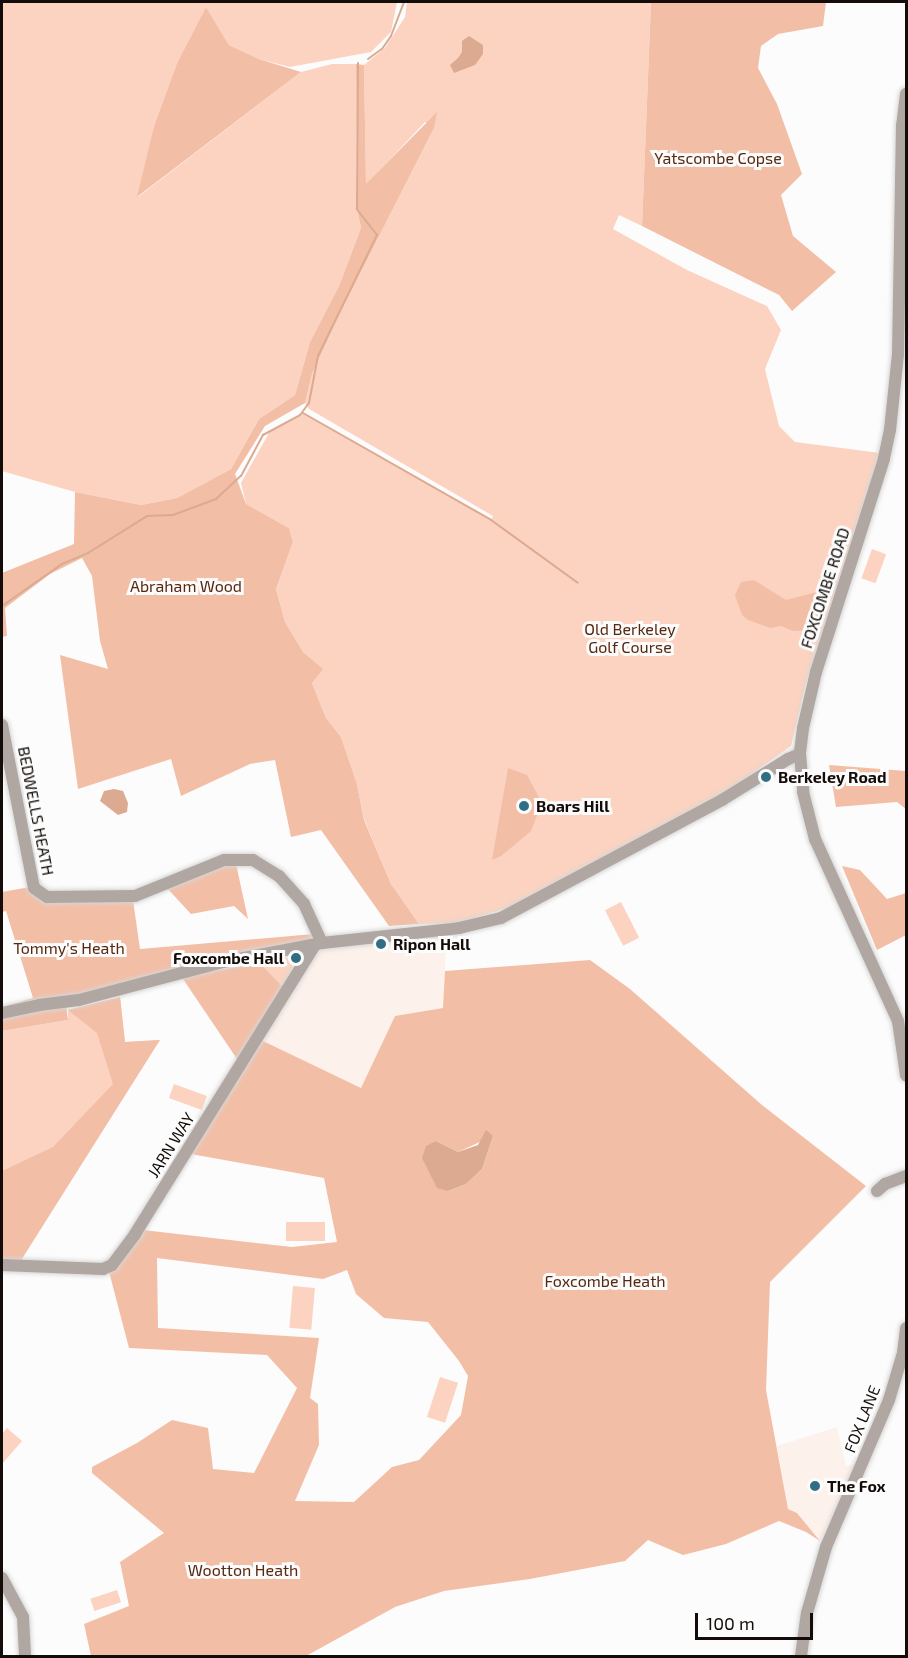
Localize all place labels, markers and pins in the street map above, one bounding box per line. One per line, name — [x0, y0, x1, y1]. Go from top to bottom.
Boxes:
place label: Berkeley Road — [778, 767, 887, 787]
marker: Berkeley Road — [759, 770, 773, 784]
place label: Boars Hill — [536, 796, 610, 816]
marker: Boars Hill — [517, 799, 531, 813]
place label: Ripon Hall — [393, 934, 471, 954]
marker: Ripon Hall — [374, 937, 388, 951]
place label: Foxcombe Hall — [173, 948, 284, 968]
marker: Foxcombe Hall — [289, 951, 303, 965]
place label: The Fox — [827, 1476, 886, 1496]
marker: The Fox — [808, 1479, 822, 1493]

